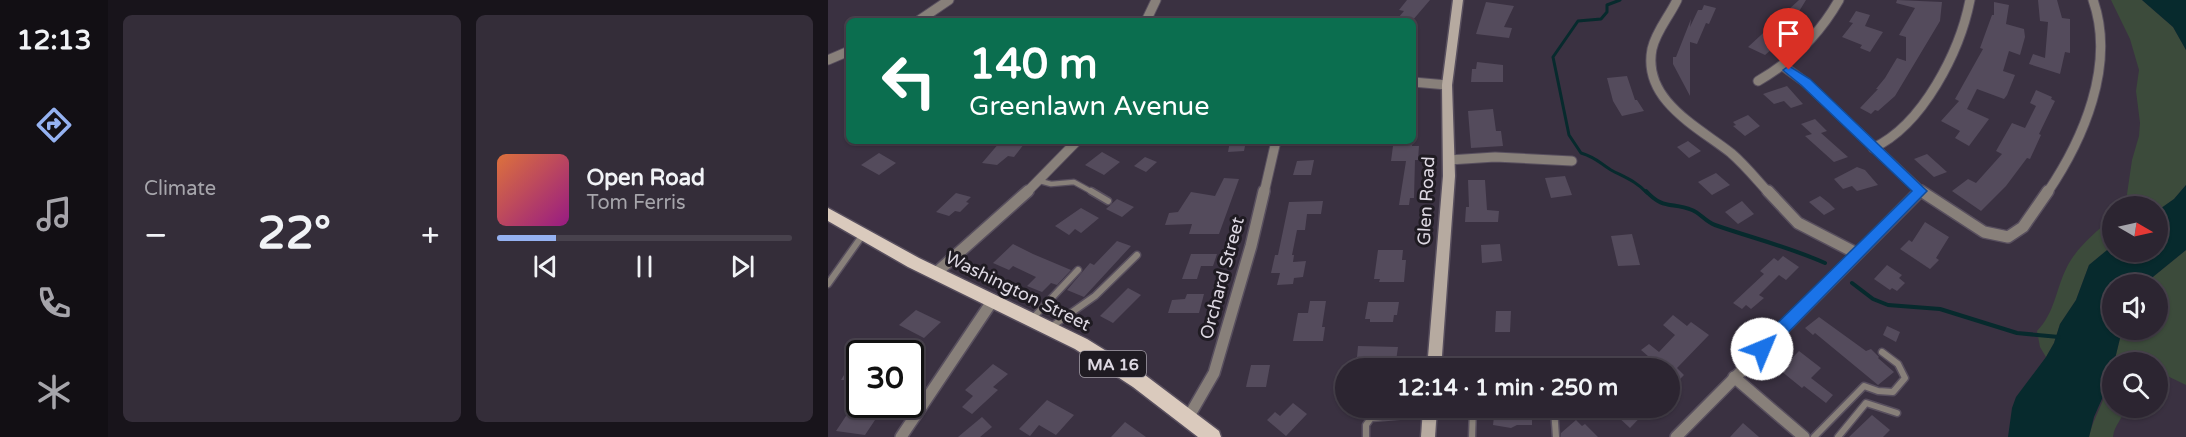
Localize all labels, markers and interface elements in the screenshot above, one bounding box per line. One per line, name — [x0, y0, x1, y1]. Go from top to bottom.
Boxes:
pin — [1763, 8, 1814, 70]
icon: arrive — [1772, 17, 1805, 50]
text: 12:13 — [17, 24, 91, 57]
text: 140 m — [969, 39, 1098, 90]
icon: left — [870, 42, 948, 120]
text: Greenlawn Avenue — [969, 90, 1210, 123]
icon: directions — [33, 104, 75, 146]
street label: Glen Road — [1413, 156, 1439, 246]
text: Open Road — [587, 165, 705, 191]
text: Climate — [144, 177, 216, 201]
text: Tom Ferris — [587, 191, 686, 215]
icon: music — [33, 193, 75, 235]
north arrow — [2102, 196, 2168, 262]
map controls — [2102, 196, 2168, 418]
text: 22° — [257, 207, 331, 261]
street label: Orchard Street — [1195, 214, 1249, 342]
text: − — [144, 216, 168, 255]
text: + — [421, 216, 439, 255]
street label: Washington Street — [942, 246, 1094, 336]
icon: previous — [529, 250, 562, 283]
icon: pause — [628, 250, 661, 283]
icon: next — [726, 250, 759, 283]
button: sound — [2102, 274, 2168, 340]
icon: phone — [33, 282, 75, 324]
position arrow — [1730, 317, 1794, 381]
speed limit sign: 30 — [846, 340, 924, 418]
road number: MA 16 — [1080, 351, 1146, 377]
button: search — [2102, 352, 2168, 418]
icon: climate — [33, 371, 75, 413]
text: 12:14 · 1 min · 250 m — [1397, 375, 1618, 401]

